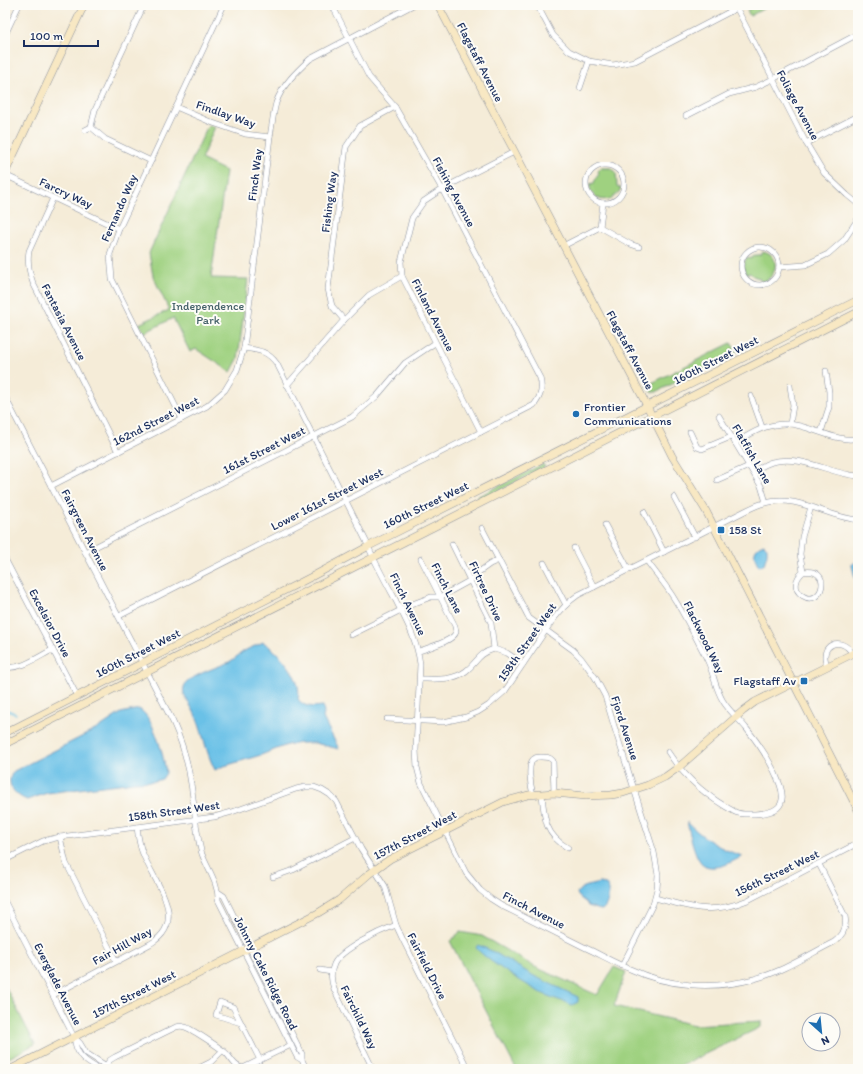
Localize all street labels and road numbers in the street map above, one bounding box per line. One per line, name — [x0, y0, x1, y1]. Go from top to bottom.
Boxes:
street label: Flagstaff Avenue — [454, 20, 506, 104]
street label: Foliage Avenue — [774, 68, 822, 143]
street label: Findlay Way — [194, 97, 258, 131]
street label: Finch Way — [245, 148, 265, 202]
street label: Fishing Avenue — [430, 154, 479, 230]
street label: Fishing Way — [318, 170, 340, 233]
street label: Fernando Way — [98, 172, 140, 244]
street label: Farcry Way — [37, 175, 95, 212]
street label: Finland Avenue — [409, 276, 457, 354]
street label: Fantasia Avenue — [39, 281, 89, 363]
street label: Flagstaff Avenue — [603, 308, 657, 392]
street label: 160th Street West — [671, 332, 761, 387]
street label: 162nd Street West — [111, 393, 202, 449]
street label: Flatfish Lane — [729, 422, 775, 487]
street label: 161st Street West — [220, 423, 308, 477]
street label: Lower 161st Street West — [269, 464, 386, 533]
street label: 160th Street West — [381, 478, 471, 532]
street label: Fairgreen Avenue — [58, 487, 112, 573]
street label: Firtree Drive — [466, 559, 506, 623]
street label: Finch Lane — [428, 560, 466, 616]
street label: Finch Avenue — [387, 570, 429, 638]
street label: Excelsior Drive — [26, 586, 74, 660]
street label: Flackwood Way — [680, 599, 728, 676]
street label: 158th Street West — [495, 600, 560, 684]
street label: 160th Street West — [93, 625, 183, 680]
street label: Fjord Avenue — [608, 694, 642, 762]
street label: 158th Street West — [127, 798, 221, 824]
street label: 157th Street West — [371, 807, 459, 863]
street label: 156th Street West — [733, 846, 822, 899]
street label: Finch Avenue — [500, 888, 568, 932]
street label: Johnny Cake Ridge Road — [231, 914, 301, 1033]
street label: Fair Hill Way — [90, 924, 154, 968]
street label: Fairfield Drive — [404, 930, 450, 1002]
street label: Everglade Avenue — [31, 940, 85, 1028]
street label: 157th Street West — [90, 967, 178, 1021]
street label: Fairchild Way — [338, 983, 381, 1051]

